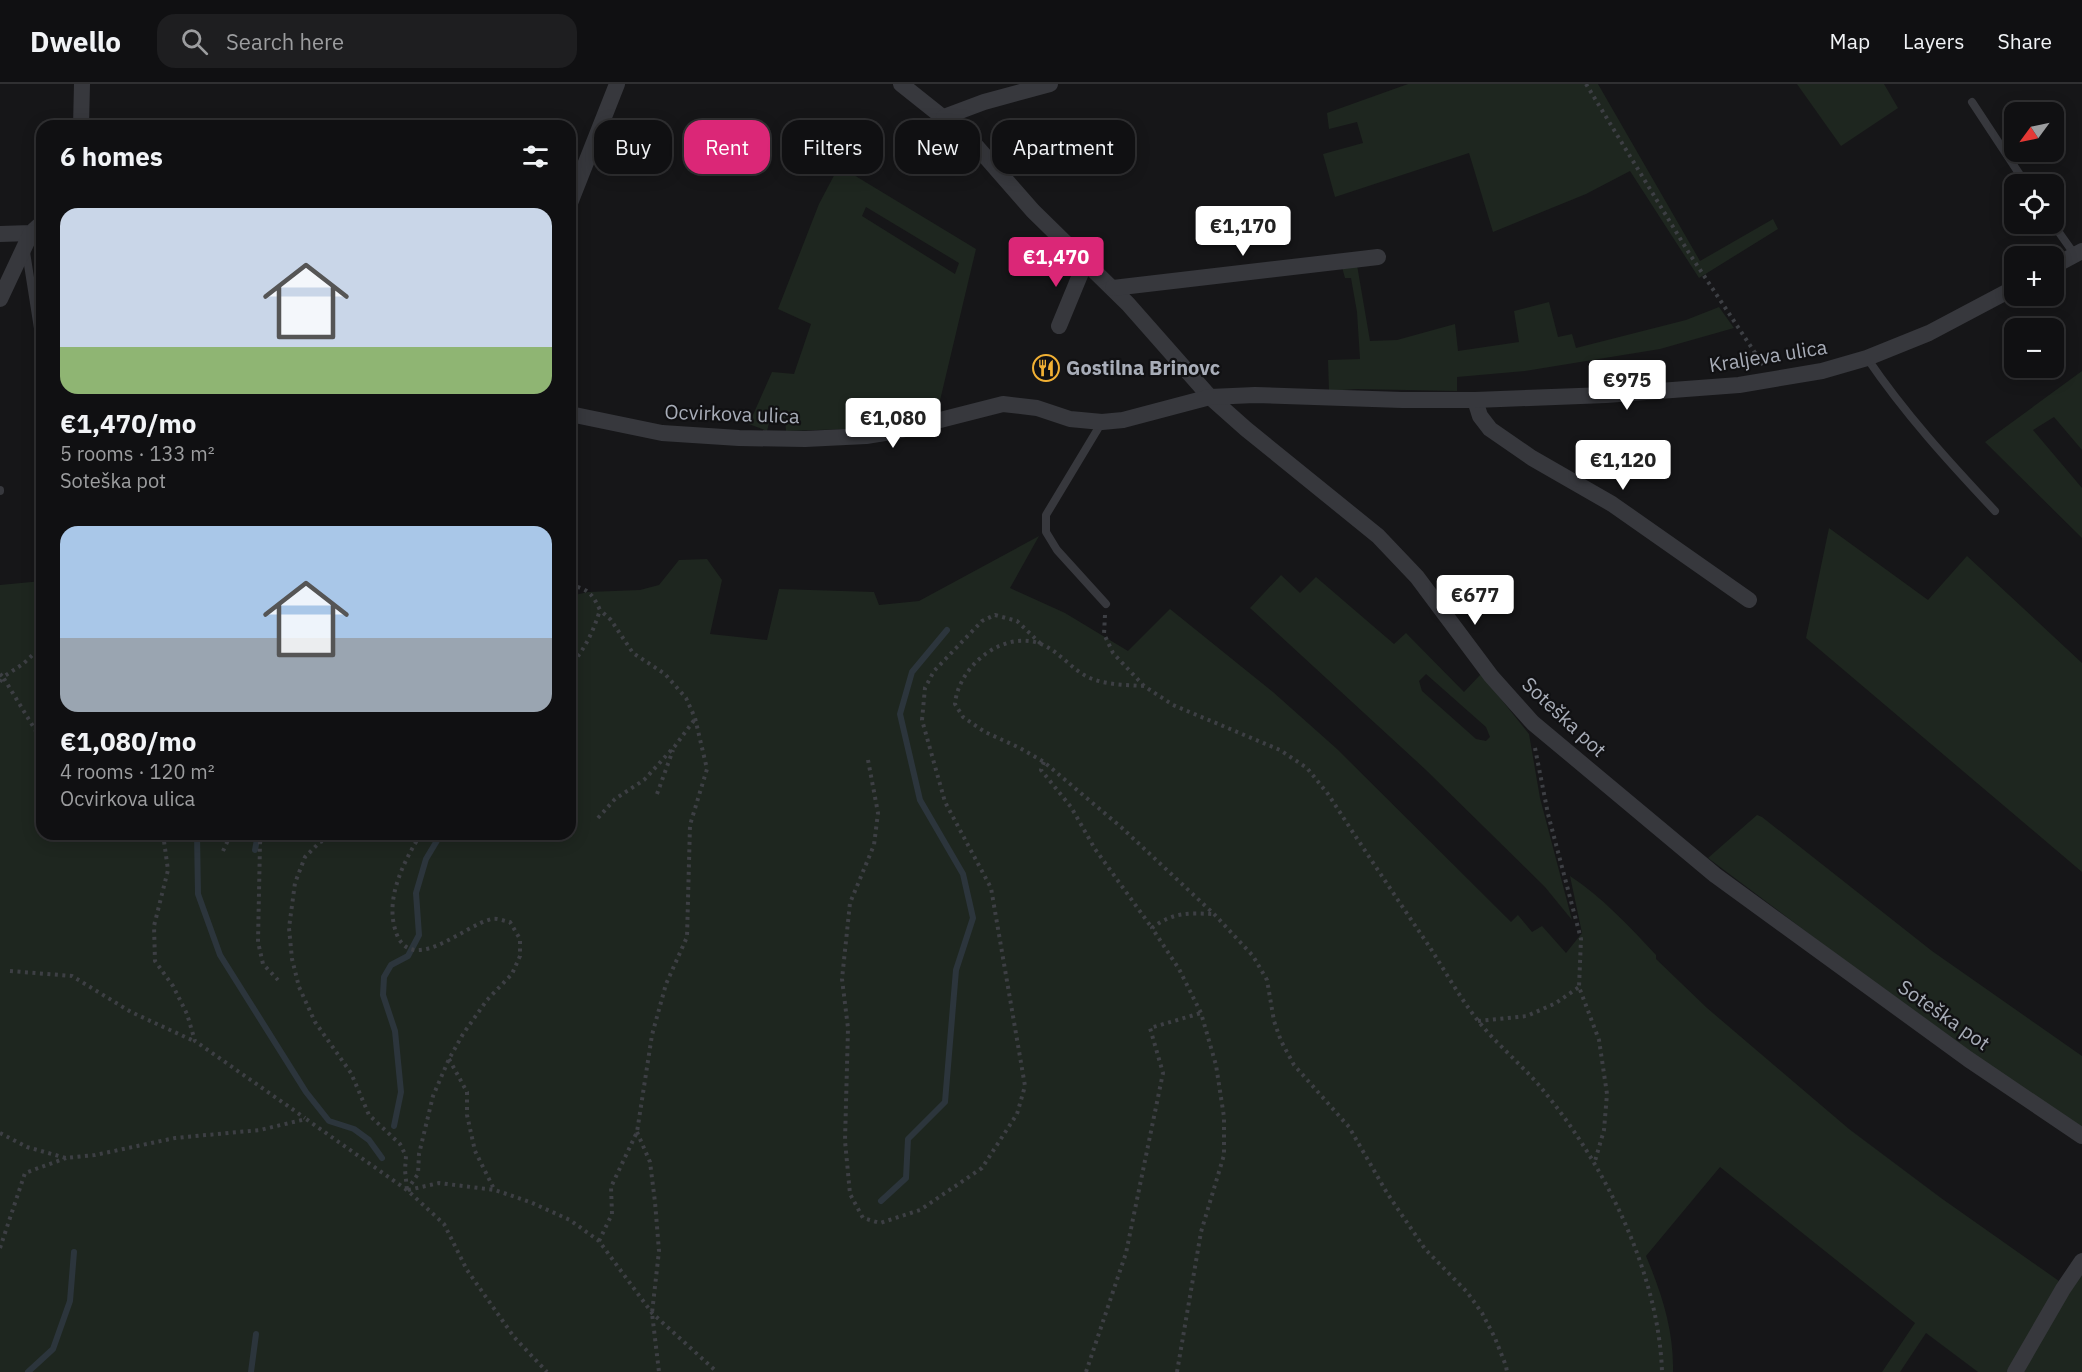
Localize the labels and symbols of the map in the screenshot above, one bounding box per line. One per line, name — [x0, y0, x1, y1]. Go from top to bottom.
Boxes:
north arrow — [2004, 102, 2064, 162]
pin: €1,170 — [1194, 206, 1292, 257]
pin: €1,470 — [1007, 237, 1105, 288]
street label: Kraljeva ulica — [1707, 333, 1829, 378]
restaurant icon: Gostilna Brinovc — [1031, 353, 1061, 383]
place label: Gostilna Brinovc — [1066, 354, 1220, 381]
pin: €975 — [1591, 360, 1663, 411]
street label: Ocvirkova ulica — [664, 398, 800, 429]
pin: €1,080 — [844, 398, 942, 449]
pin: €1,120 — [1574, 440, 1672, 491]
pin: €677 — [1439, 575, 1511, 626]
street label: Soteška pot — [1516, 671, 1612, 763]
street label: Soteška pot — [1893, 973, 1996, 1056]

